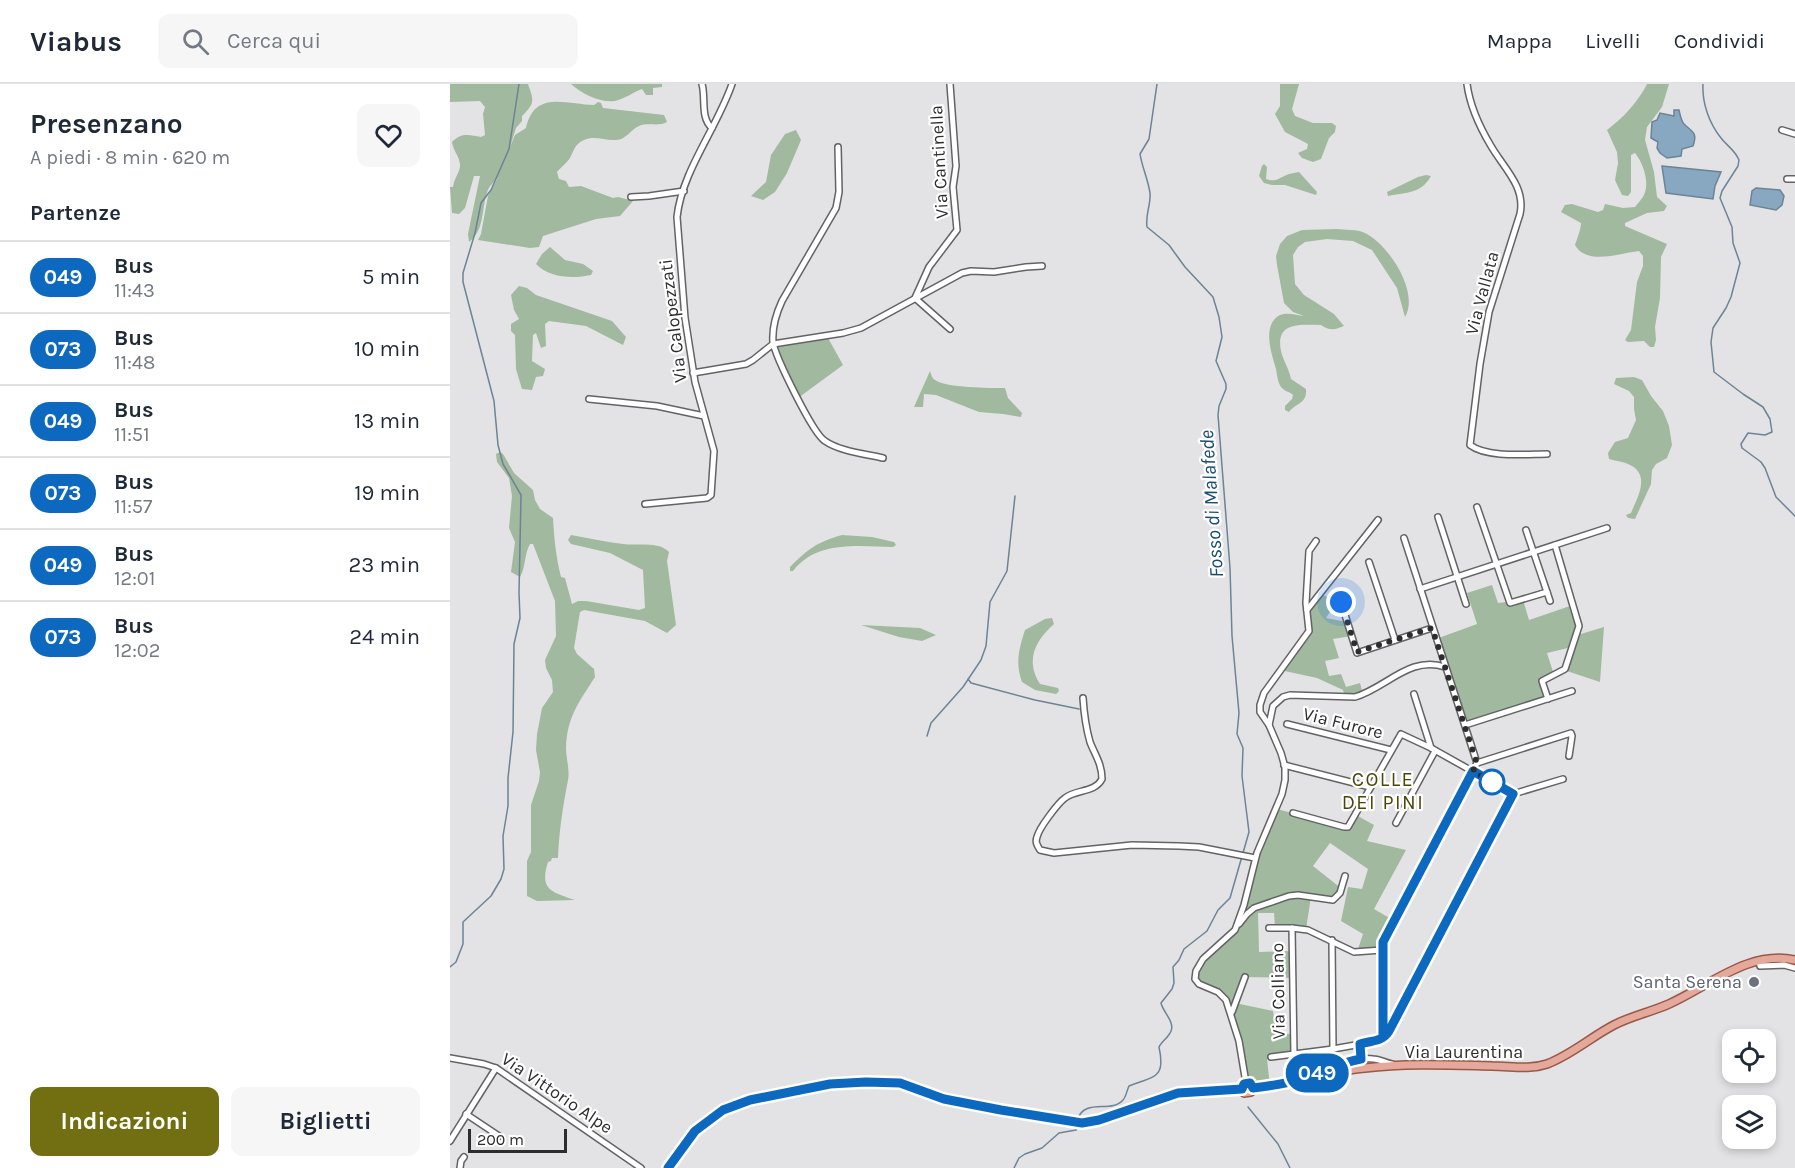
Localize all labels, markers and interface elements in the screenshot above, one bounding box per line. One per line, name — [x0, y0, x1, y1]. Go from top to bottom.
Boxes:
search box — [158, 14, 578, 68]
text: Viabus — [30, 25, 122, 58]
icon: search — [179, 25, 212, 58]
text: Cerca qui — [227, 28, 321, 54]
text: Mappa — [1487, 29, 1552, 53]
text: Livelli — [1585, 29, 1641, 53]
text: Condividi — [1674, 29, 1765, 53]
button: heart — [357, 104, 420, 167]
street label: Via Cantinella — [925, 105, 953, 219]
text: Presenzano — [30, 107, 183, 140]
text: A piedi · 8 min · 620 m — [30, 146, 230, 169]
text: Partenze — [30, 200, 121, 226]
street label: Via Vallata — [1460, 249, 1504, 337]
text: Bus — [114, 253, 154, 279]
street label: Via Calopezzati — [655, 258, 691, 384]
text: 5 min — [362, 264, 420, 290]
text: 049 — [44, 265, 82, 289]
text: 11:43 — [114, 279, 155, 302]
text: Bus — [114, 325, 154, 351]
text: 10 min — [354, 336, 420, 362]
text: 073 — [45, 337, 81, 361]
text: 11:48 — [114, 351, 155, 374]
text: Bus — [114, 397, 154, 423]
text: 13 min — [354, 408, 420, 434]
text: 049 — [44, 409, 82, 433]
text: 11:51 — [114, 423, 150, 446]
water label: Fosso di Malafede — [1195, 429, 1228, 579]
text: Bus — [114, 469, 154, 495]
text: 19 min — [354, 480, 420, 506]
text: 073 — [45, 481, 81, 505]
text: 11:57 — [114, 495, 153, 518]
text: Bus — [114, 541, 154, 567]
text: 23 min — [349, 552, 420, 578]
text: 049 — [44, 553, 82, 577]
text: 12:01 — [114, 567, 155, 590]
your location — [1326, 587, 1356, 617]
text: Bus — [114, 613, 154, 639]
text: 24 min — [349, 624, 420, 650]
text: 073 — [45, 625, 81, 649]
text: 12:02 — [114, 639, 160, 662]
street label: Via Furore — [1301, 702, 1385, 744]
district label: COLLE DEI PINI — [1342, 768, 1424, 814]
unlabelled marker — [1479, 769, 1505, 795]
street label: Via Colliano — [1266, 943, 1290, 1039]
place label: Santa Serena — [1633, 971, 1742, 993]
marker: Santa Serena — [1747, 975, 1761, 989]
map controls — [1722, 1029, 1776, 1149]
button: locate — [1722, 1029, 1776, 1083]
street label: Via Laurentina — [1405, 1041, 1523, 1063]
street label: Via Vittorio Alpe — [497, 1048, 617, 1138]
line badge: 049 — [1282, 1054, 1352, 1092]
text: 049 — [1298, 1061, 1336, 1085]
button: Indicazioni — [30, 1087, 219, 1156]
button: Biglietti — [231, 1087, 420, 1156]
button: layers — [1722, 1095, 1776, 1149]
scale bar — [468, 1126, 567, 1154]
text: 200 m — [477, 1130, 524, 1149]

